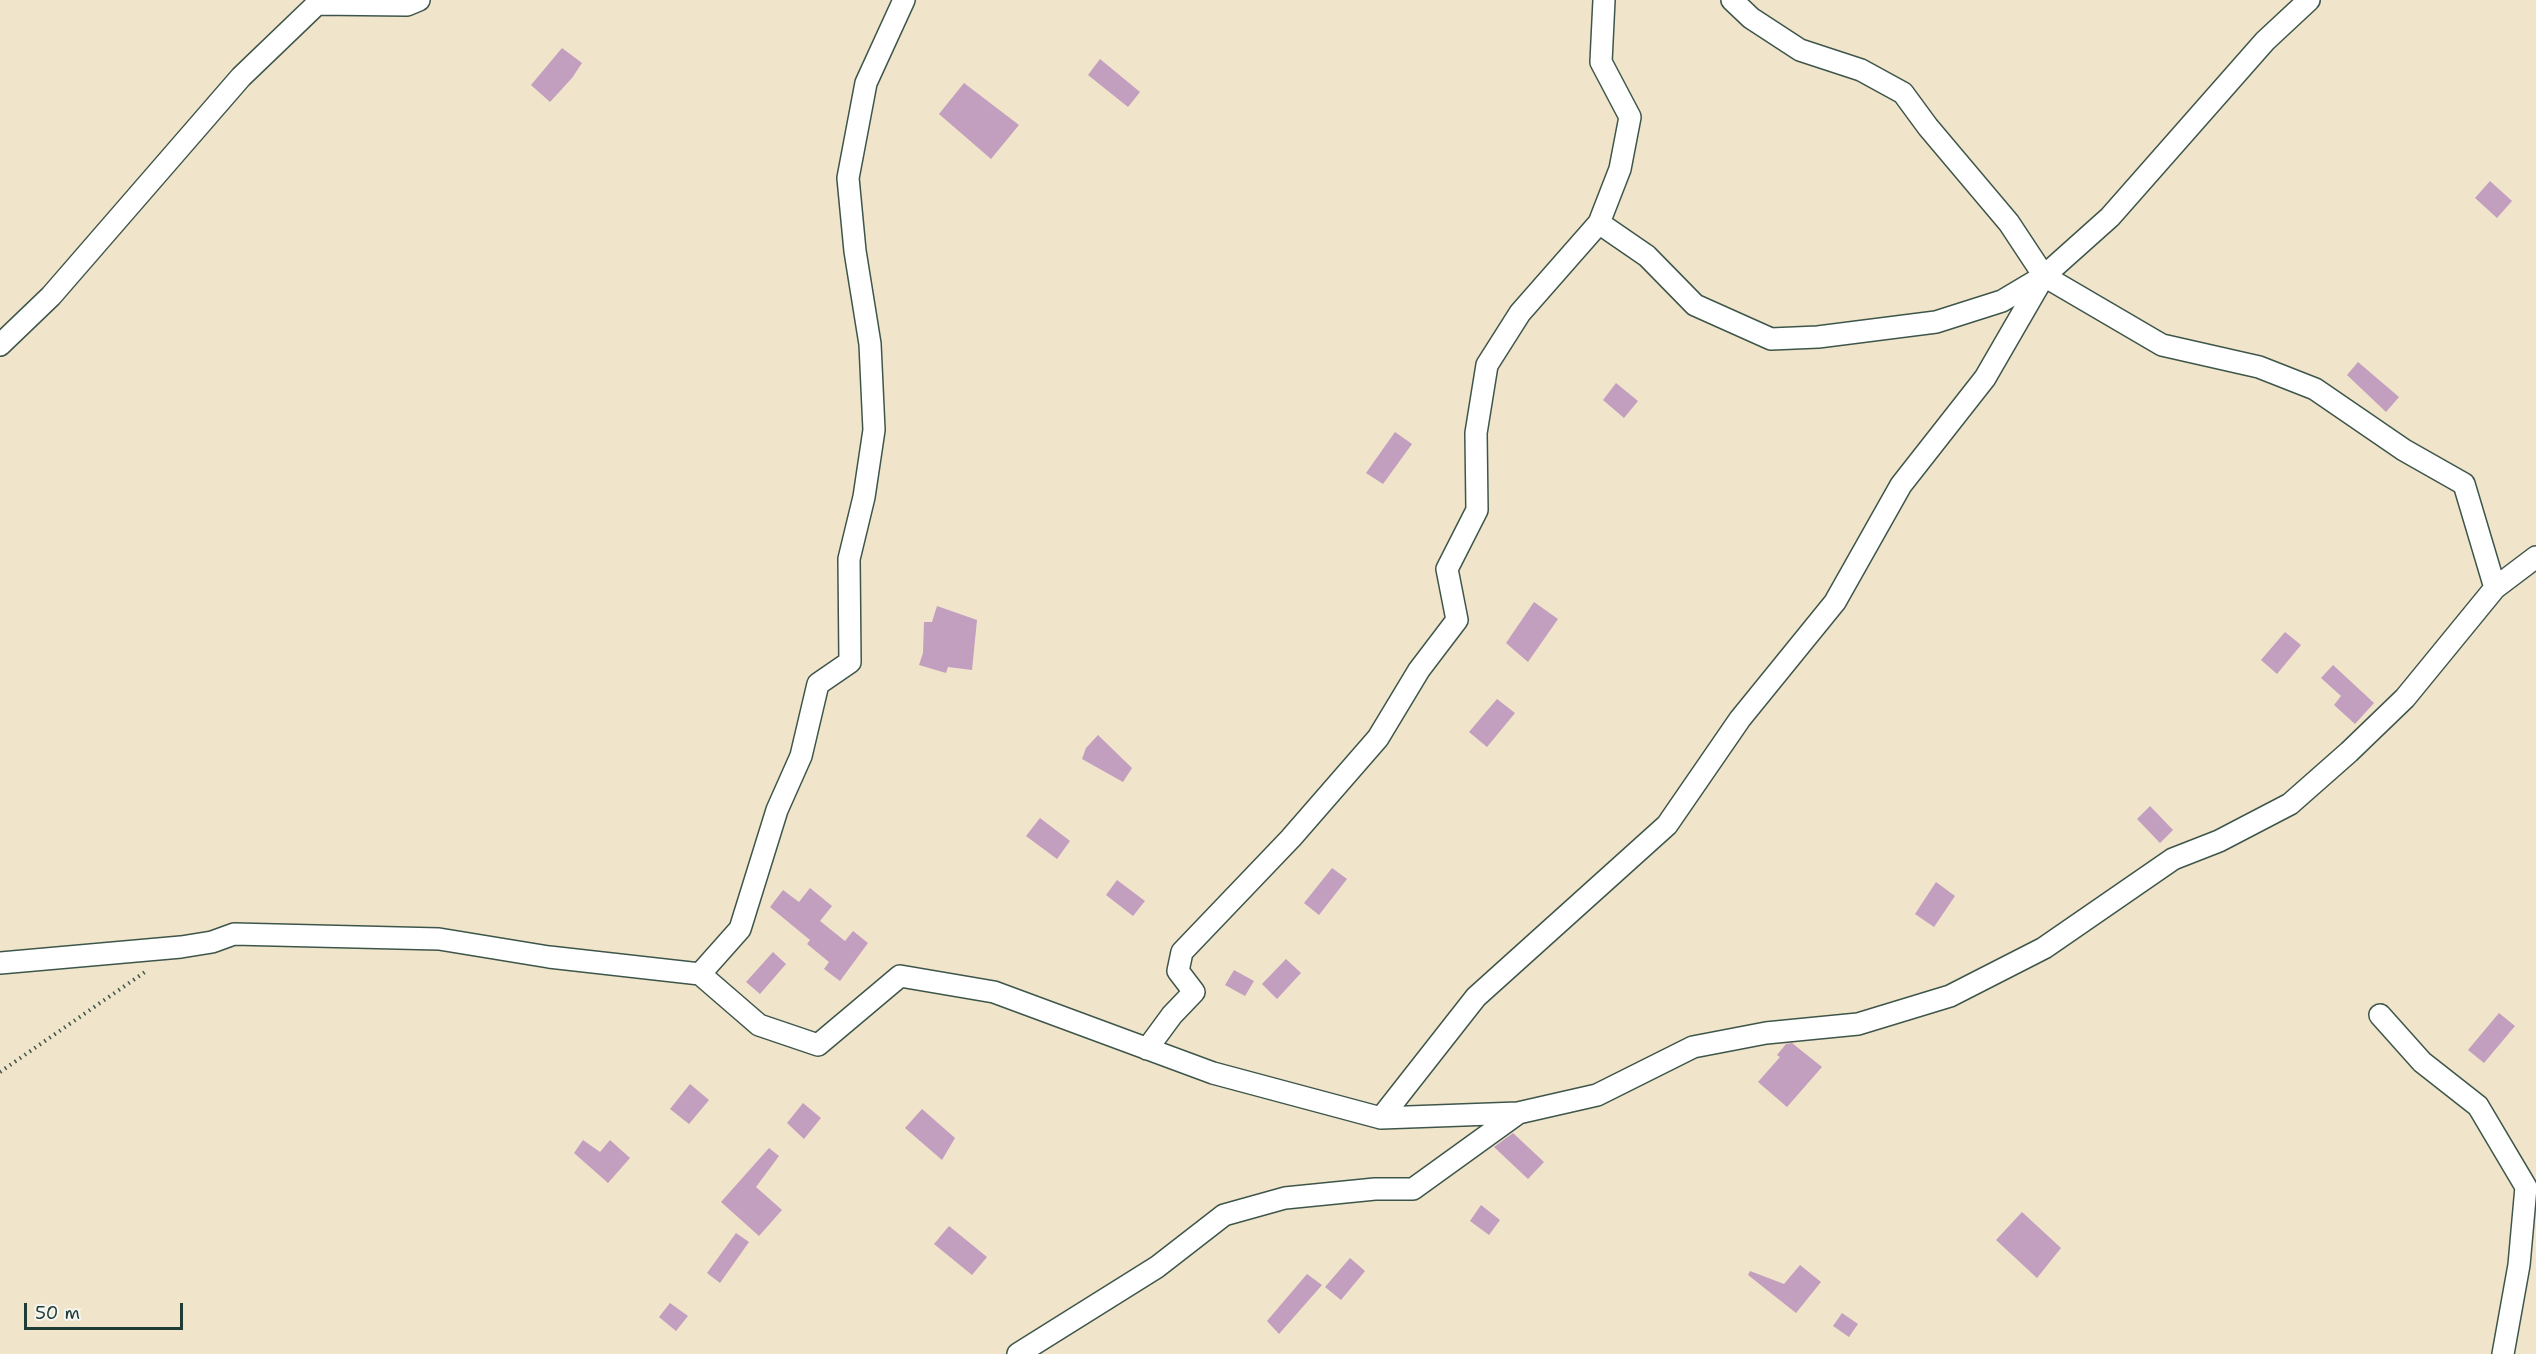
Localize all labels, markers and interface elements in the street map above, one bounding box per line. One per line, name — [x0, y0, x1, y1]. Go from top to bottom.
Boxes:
scale bar — [27, 1291, 186, 1329]
text: 50 m — [35, 1301, 80, 1325]

